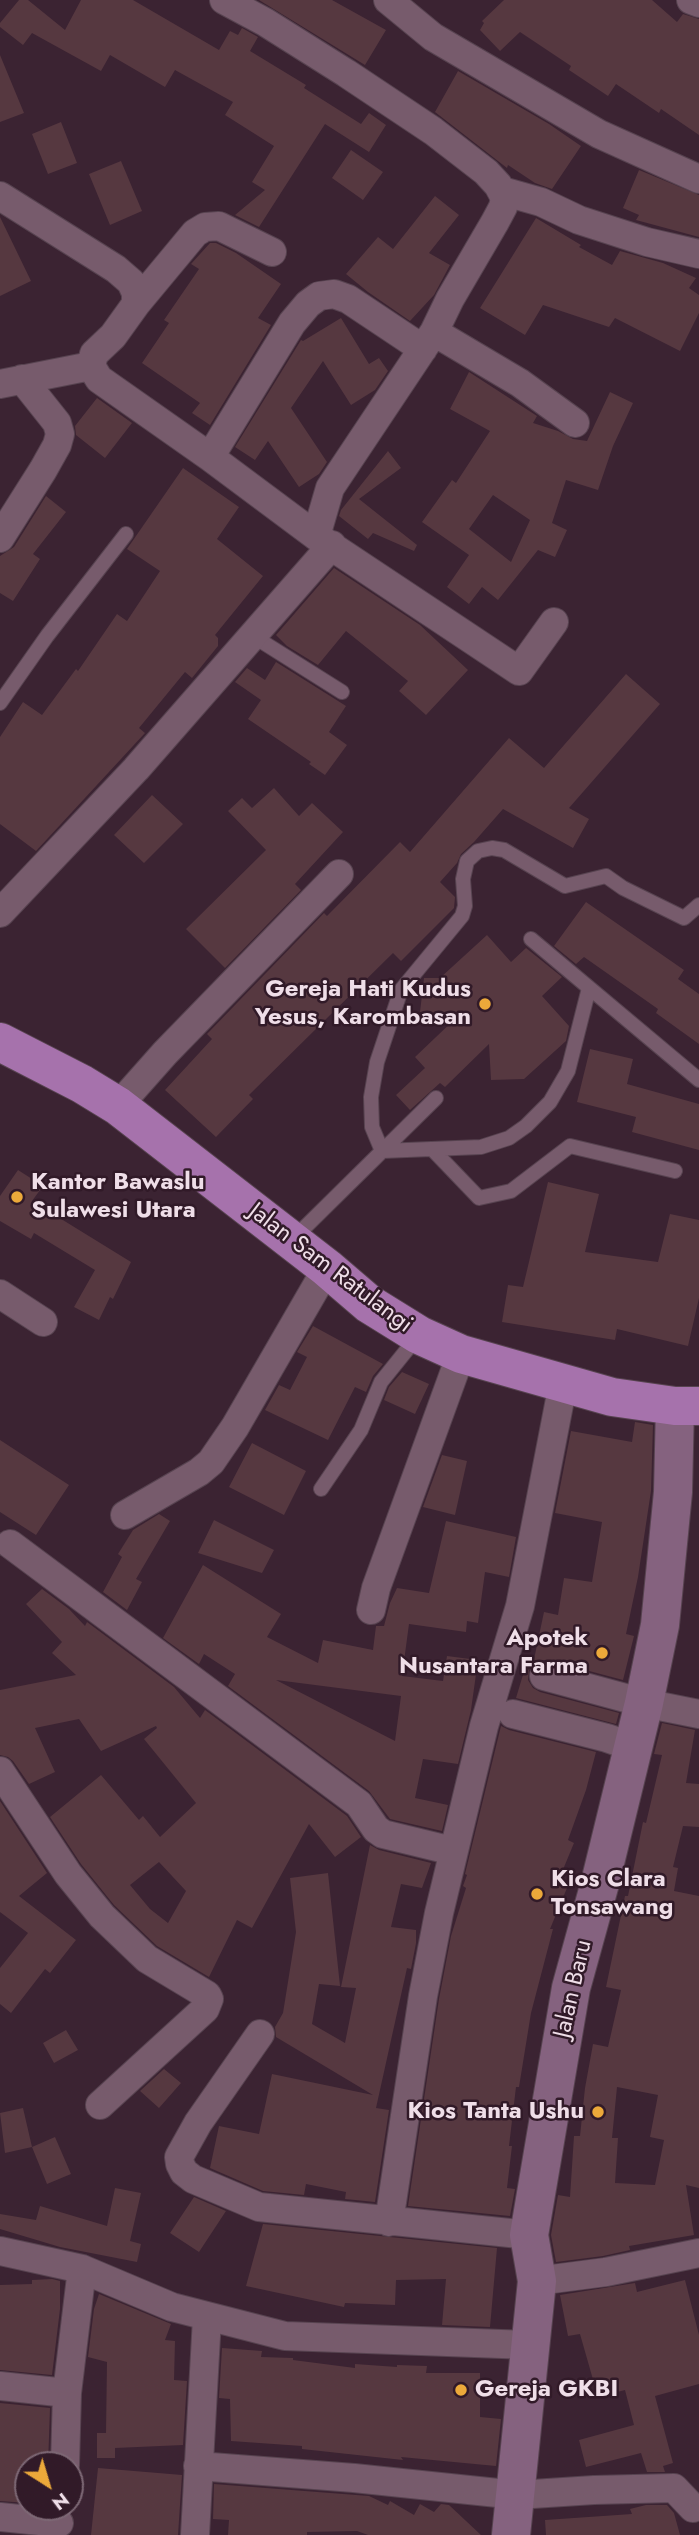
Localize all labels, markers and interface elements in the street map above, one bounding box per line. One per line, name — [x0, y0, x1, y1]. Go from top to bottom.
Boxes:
place label: Gereja Hati Kudus Yesus, Karombasan — [255, 976, 471, 1032]
marker: Gereja Hati Kudus Yesus, Karombasan — [477, 996, 493, 1012]
place label: Kantor Bawaslu Sulawesi Utara — [31, 1169, 205, 1225]
marker: Kantor Bawaslu Sulawesi Utara — [9, 1189, 25, 1205]
street label: Jalan Sam Ratulangi — [242, 1198, 418, 1340]
place label: Apotek Nusantara Farma — [399, 1625, 588, 1681]
marker: Apotek Nusantara Farma — [594, 1645, 610, 1661]
place label: Kios Clara Tonsawang — [551, 1866, 673, 1922]
marker: Kios Clara Tonsawang — [529, 1886, 545, 1902]
street label: Jalan Baru — [549, 1937, 599, 2041]
place label: Kios Tanta Ushu — [408, 2098, 584, 2126]
marker: Kios Tanta Ushu — [590, 2104, 606, 2120]
place label: Gereja GKBI — [475, 2376, 618, 2404]
marker: Gereja GKBI — [453, 2382, 469, 2398]
north arrow — [14, 2451, 84, 2521]
text: N — [47, 2486, 75, 2517]

